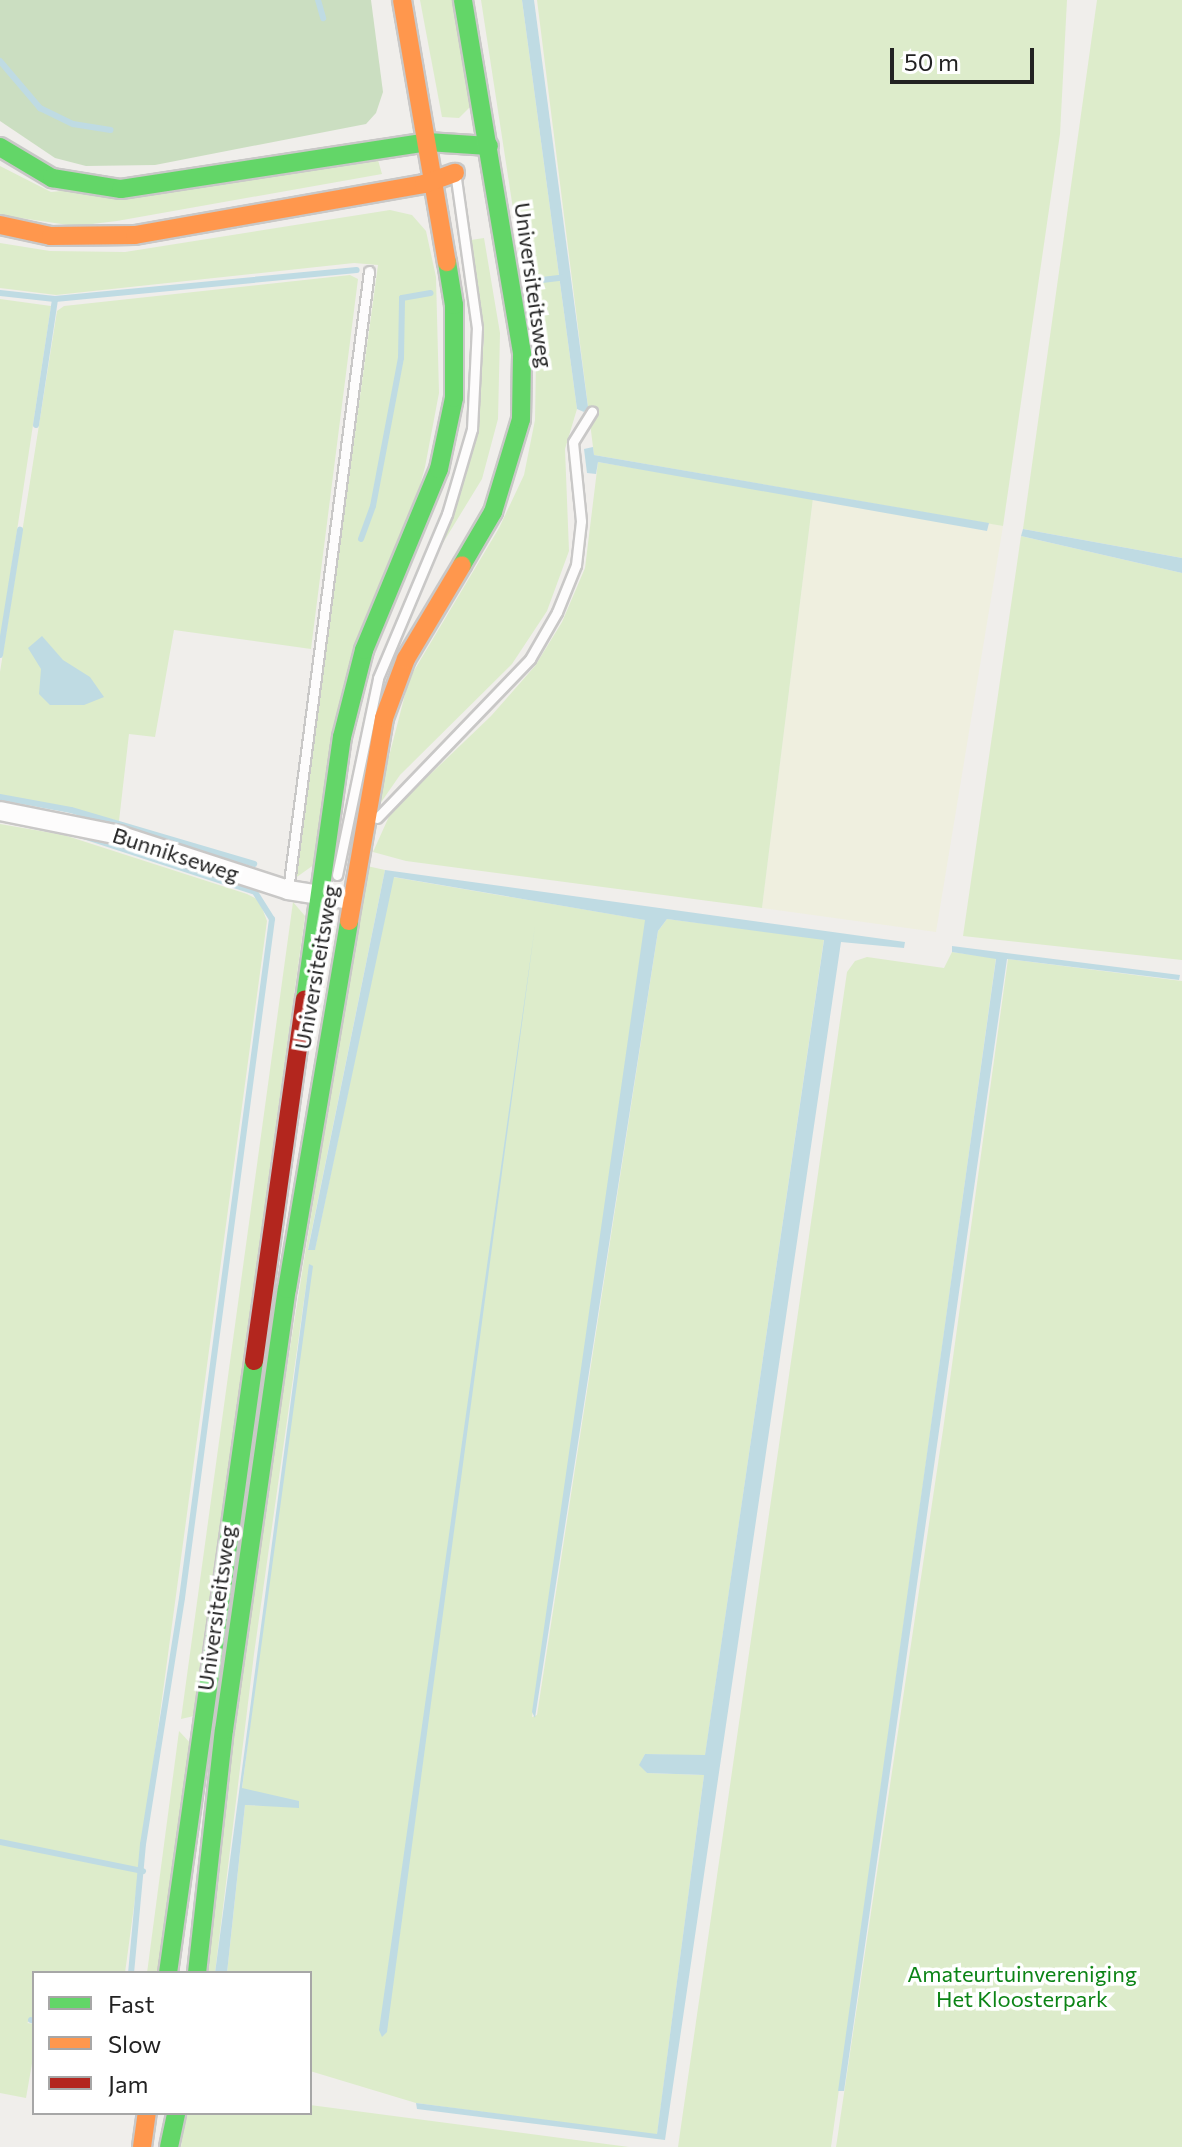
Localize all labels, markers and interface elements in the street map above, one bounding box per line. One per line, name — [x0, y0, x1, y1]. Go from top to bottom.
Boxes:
scale bar — [894, 32, 1038, 82]
text: 50 m — [904, 47, 959, 76]
street label: Universiteitsweg — [509, 201, 559, 369]
street label: Bunnikseweg — [109, 821, 243, 887]
street label: Universiteitsweg — [289, 883, 343, 1051]
street label: Universiteitsweg — [191, 1524, 241, 1692]
park label: Amateurtuinvereniging Het Kloosterpark — [907, 1960, 1137, 2012]
legend — [32, 1971, 312, 2115]
text: Fast — [108, 1989, 155, 2018]
text: Slow — [108, 2029, 161, 2058]
text: Jam — [108, 2069, 148, 2098]

